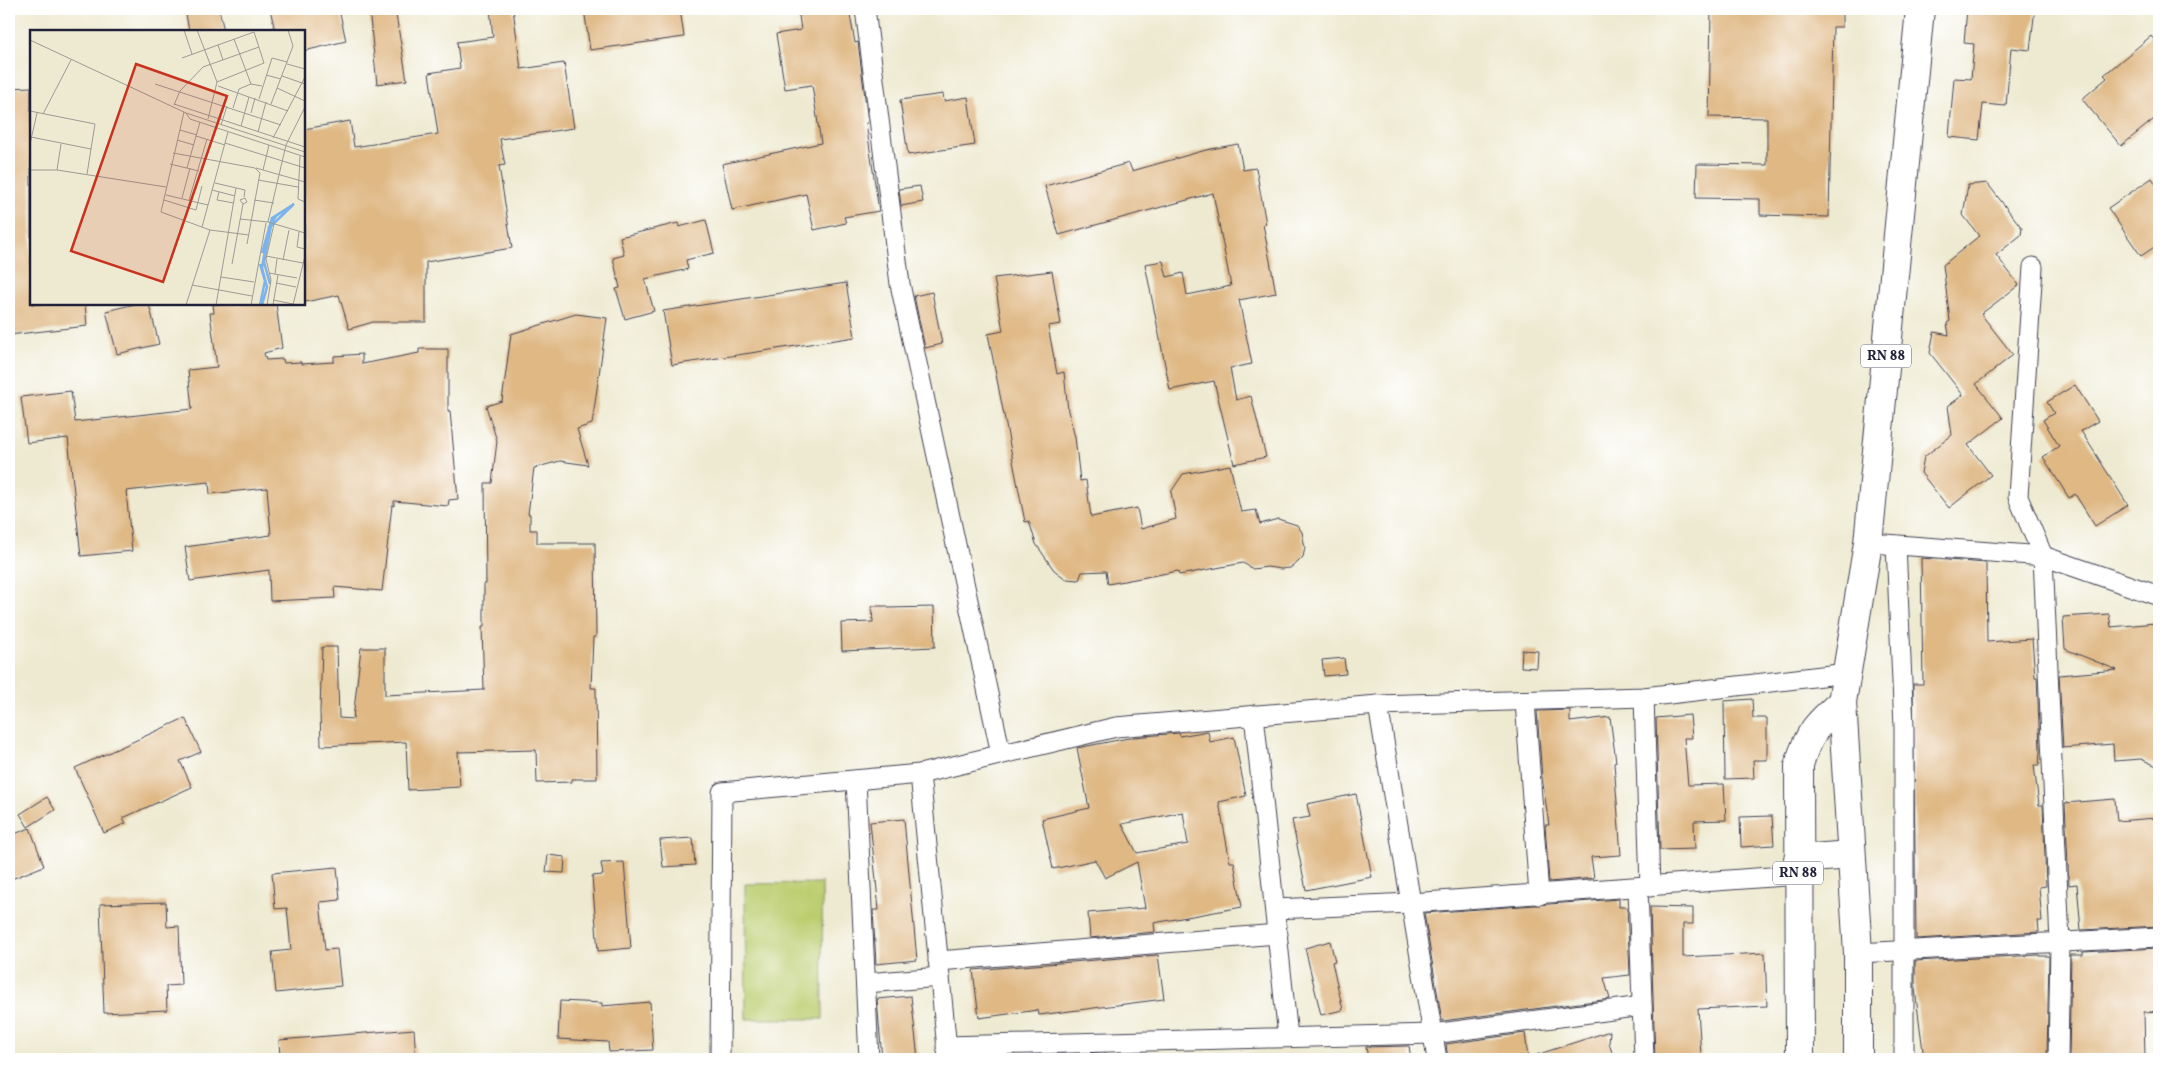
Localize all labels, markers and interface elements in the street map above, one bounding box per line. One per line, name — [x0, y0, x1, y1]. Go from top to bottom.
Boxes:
inset map — [30, 30, 305, 305]
road number: RN 88 — [1861, 344, 1911, 368]
road number: RN 88 — [1773, 861, 1823, 884]

